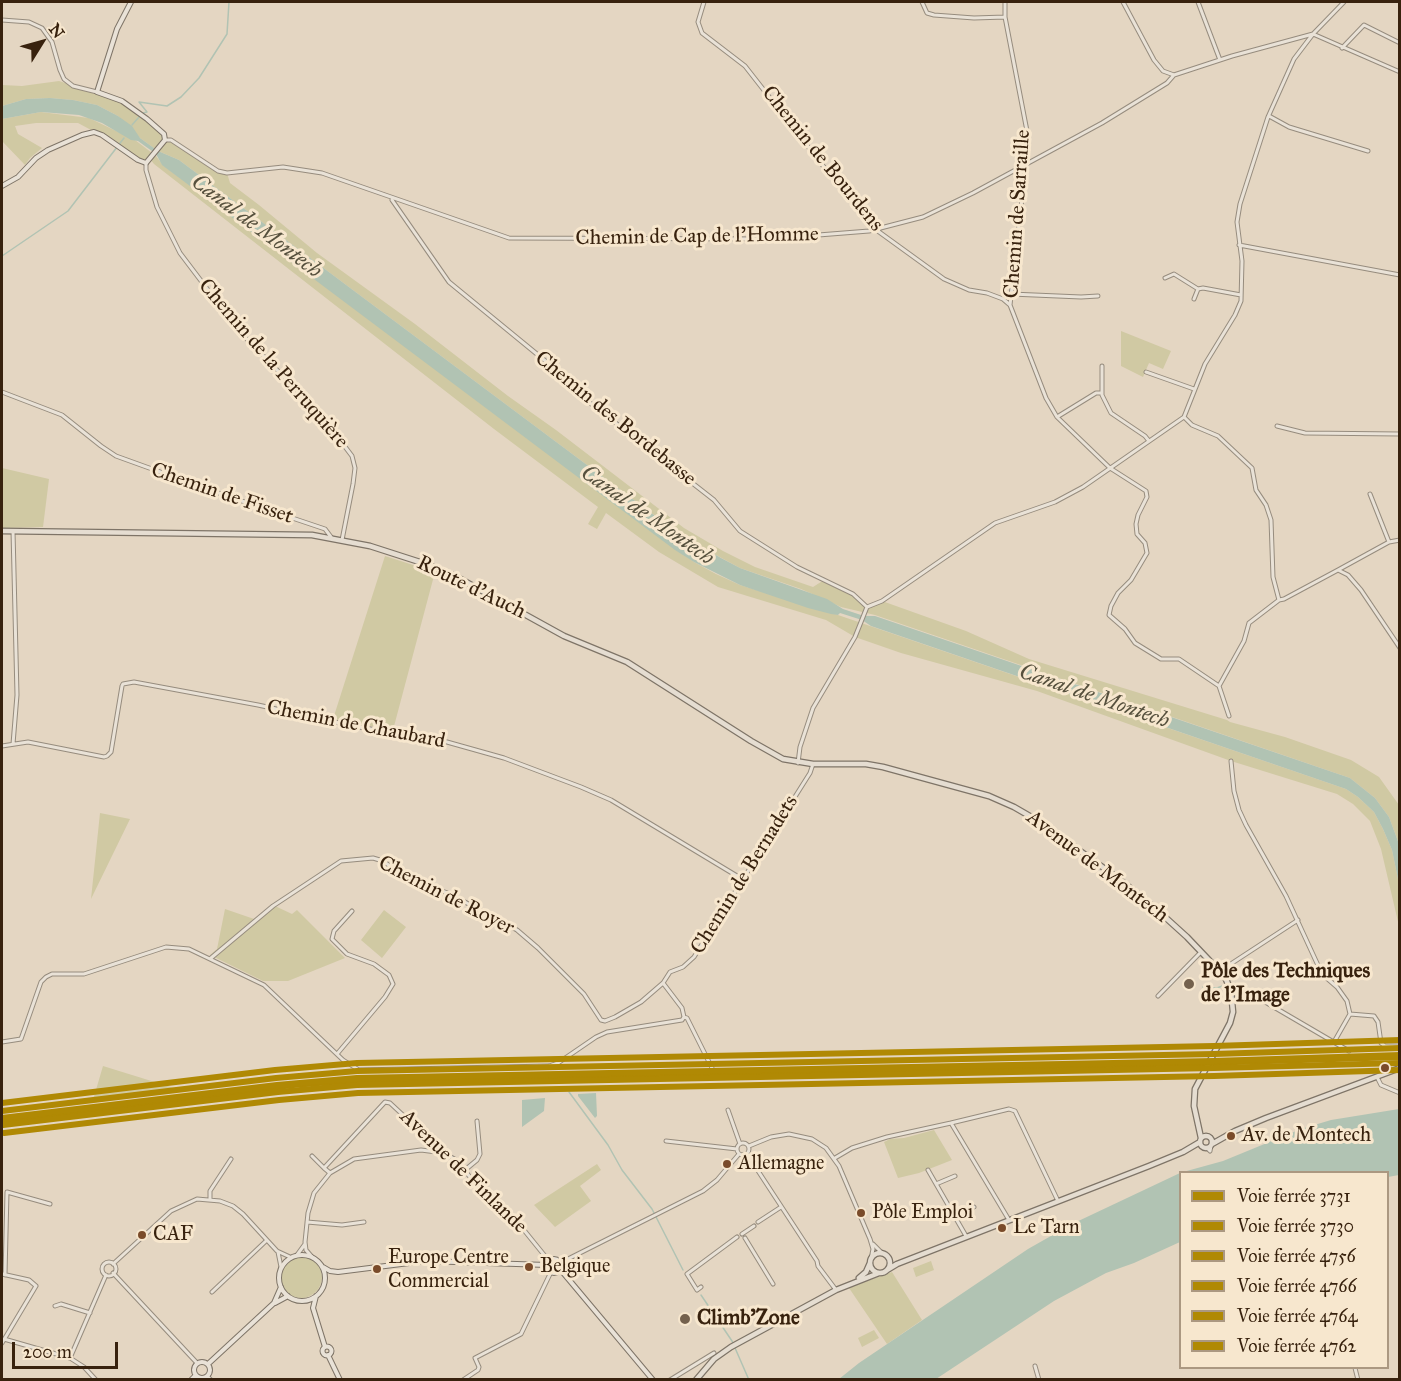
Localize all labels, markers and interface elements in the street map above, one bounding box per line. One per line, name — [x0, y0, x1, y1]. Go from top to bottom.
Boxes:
north arrow — [12, 12, 72, 72]
text: N — [45, 20, 68, 42]
street label: Chemin de Bourdens — [756, 81, 888, 237]
street label: Chemin de Sarraille — [1000, 129, 1036, 299]
water label: Canal de Montech — [185, 169, 327, 285]
street label: Chemin de Cap de l'Homme — [575, 222, 819, 252]
street label: Chemin de la Perruquière — [193, 274, 353, 454]
street label: Chemin des Bordebasse — [529, 346, 701, 492]
street label: Chemin de Fisset — [148, 458, 296, 530]
water label: Canal de Montech — [575, 460, 719, 572]
street label: Route d'Auch — [413, 551, 529, 625]
water label: Canal de Montech — [1016, 659, 1172, 735]
street label: Chemin de Chaubard — [265, 695, 447, 755]
street label: Chemin de Bernadets — [686, 791, 804, 959]
street label: Avenue de Montech — [1021, 805, 1173, 929]
street label: Chemin de Royer — [374, 851, 518, 941]
place label: Pôle des Techniques de l'Image — [1201, 959, 1370, 1009]
marker: Pôle des Techniques de l'Image — [1182, 977, 1196, 991]
unlabelled marker — [1379, 1062, 1391, 1074]
street label: Avenue de Finlande — [394, 1105, 532, 1239]
place label: Av. de Montech — [1242, 1124, 1371, 1148]
marker: Av. de Montech — [1225, 1130, 1237, 1142]
place label: Allemagne — [738, 1152, 824, 1176]
marker: Allemagne — [721, 1158, 733, 1170]
legend — [1179, 1171, 1389, 1369]
text: Voie ferrée 3731 — [1237, 1185, 1351, 1207]
place label: Pôle Emploi — [872, 1201, 973, 1225]
marker: Pôle Emploi — [855, 1207, 867, 1219]
text: Voie ferrée 3730 — [1237, 1215, 1354, 1237]
place label: Le Tarn — [1013, 1216, 1080, 1240]
marker: Le Tarn — [996, 1222, 1008, 1234]
place label: CAF — [153, 1223, 193, 1247]
marker: CAF — [136, 1229, 148, 1241]
text: Voie ferrée 4756 — [1237, 1245, 1356, 1267]
place label: Europe Centre Commercial — [388, 1246, 509, 1293]
place label: Belgique — [540, 1255, 610, 1279]
marker: Belgique — [523, 1261, 535, 1273]
marker: Europe Centre Commercial — [371, 1263, 383, 1275]
text: Voie ferrée 4766 — [1237, 1275, 1357, 1297]
text: Voie ferrée 4764 — [1237, 1305, 1357, 1327]
place label: Climb'Zone — [697, 1306, 800, 1332]
marker: Climb'Zone — [678, 1312, 692, 1326]
scale bar — [15, 1330, 122, 1368]
text: Voie ferrée 4762 — [1237, 1335, 1356, 1357]
text: 200 m — [23, 1341, 72, 1363]

